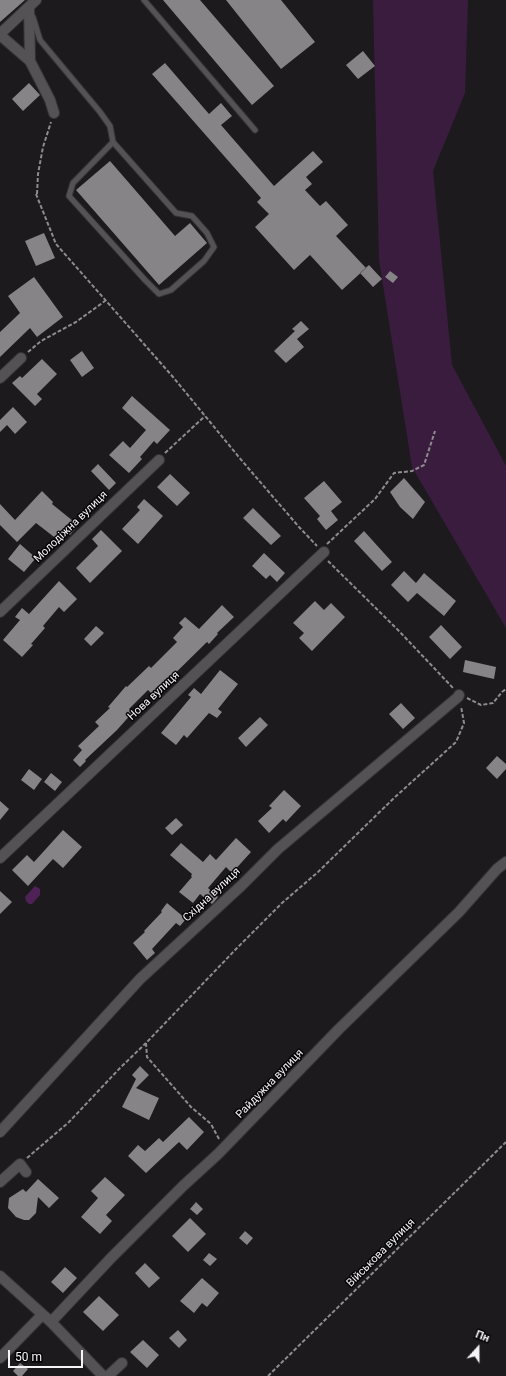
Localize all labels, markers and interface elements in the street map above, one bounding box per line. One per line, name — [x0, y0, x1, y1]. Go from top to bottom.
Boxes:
street label: Молодіжна вулиця — [31, 488, 111, 566]
street label: Нова вулиця — [125, 669, 183, 723]
street label: Східна вулиця — [181, 865, 243, 925]
street label: Райдужна вулиця — [234, 1047, 306, 1121]
street label: Військова вулиця — [344, 1216, 418, 1290]
north arrow — [458, 1328, 498, 1368]
text: Пн — [474, 1328, 491, 1345]
scale bar — [10, 1342, 85, 1368]
text: 50 m — [15, 1350, 42, 1364]

